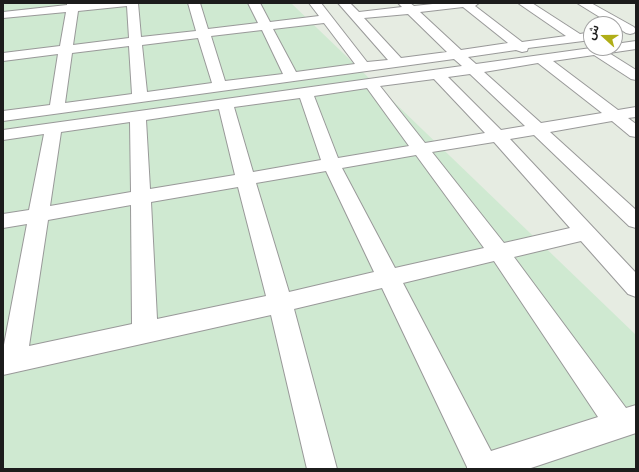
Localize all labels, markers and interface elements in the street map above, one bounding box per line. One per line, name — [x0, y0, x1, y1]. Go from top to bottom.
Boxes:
north arrow — [583, 16, 623, 56]
text: ش — [583, 23, 601, 41]

